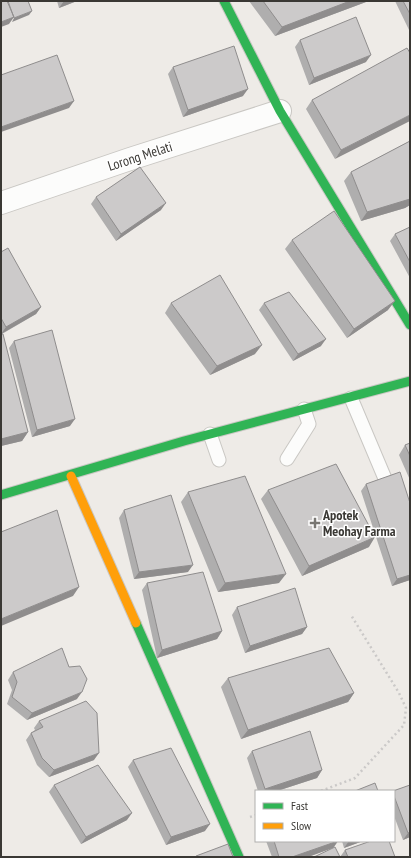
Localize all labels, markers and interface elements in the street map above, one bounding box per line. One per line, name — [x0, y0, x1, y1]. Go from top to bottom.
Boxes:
street label: Lorong Melati — [105, 137, 175, 175]
place label: Apotek Meohay Farma — [322, 506, 396, 540]
marker: Apotek Meohay Farma — [310, 518, 320, 528]
legend — [255, 790, 395, 842]
text: Fast — [291, 798, 309, 813]
text: Slow — [291, 818, 312, 833]

